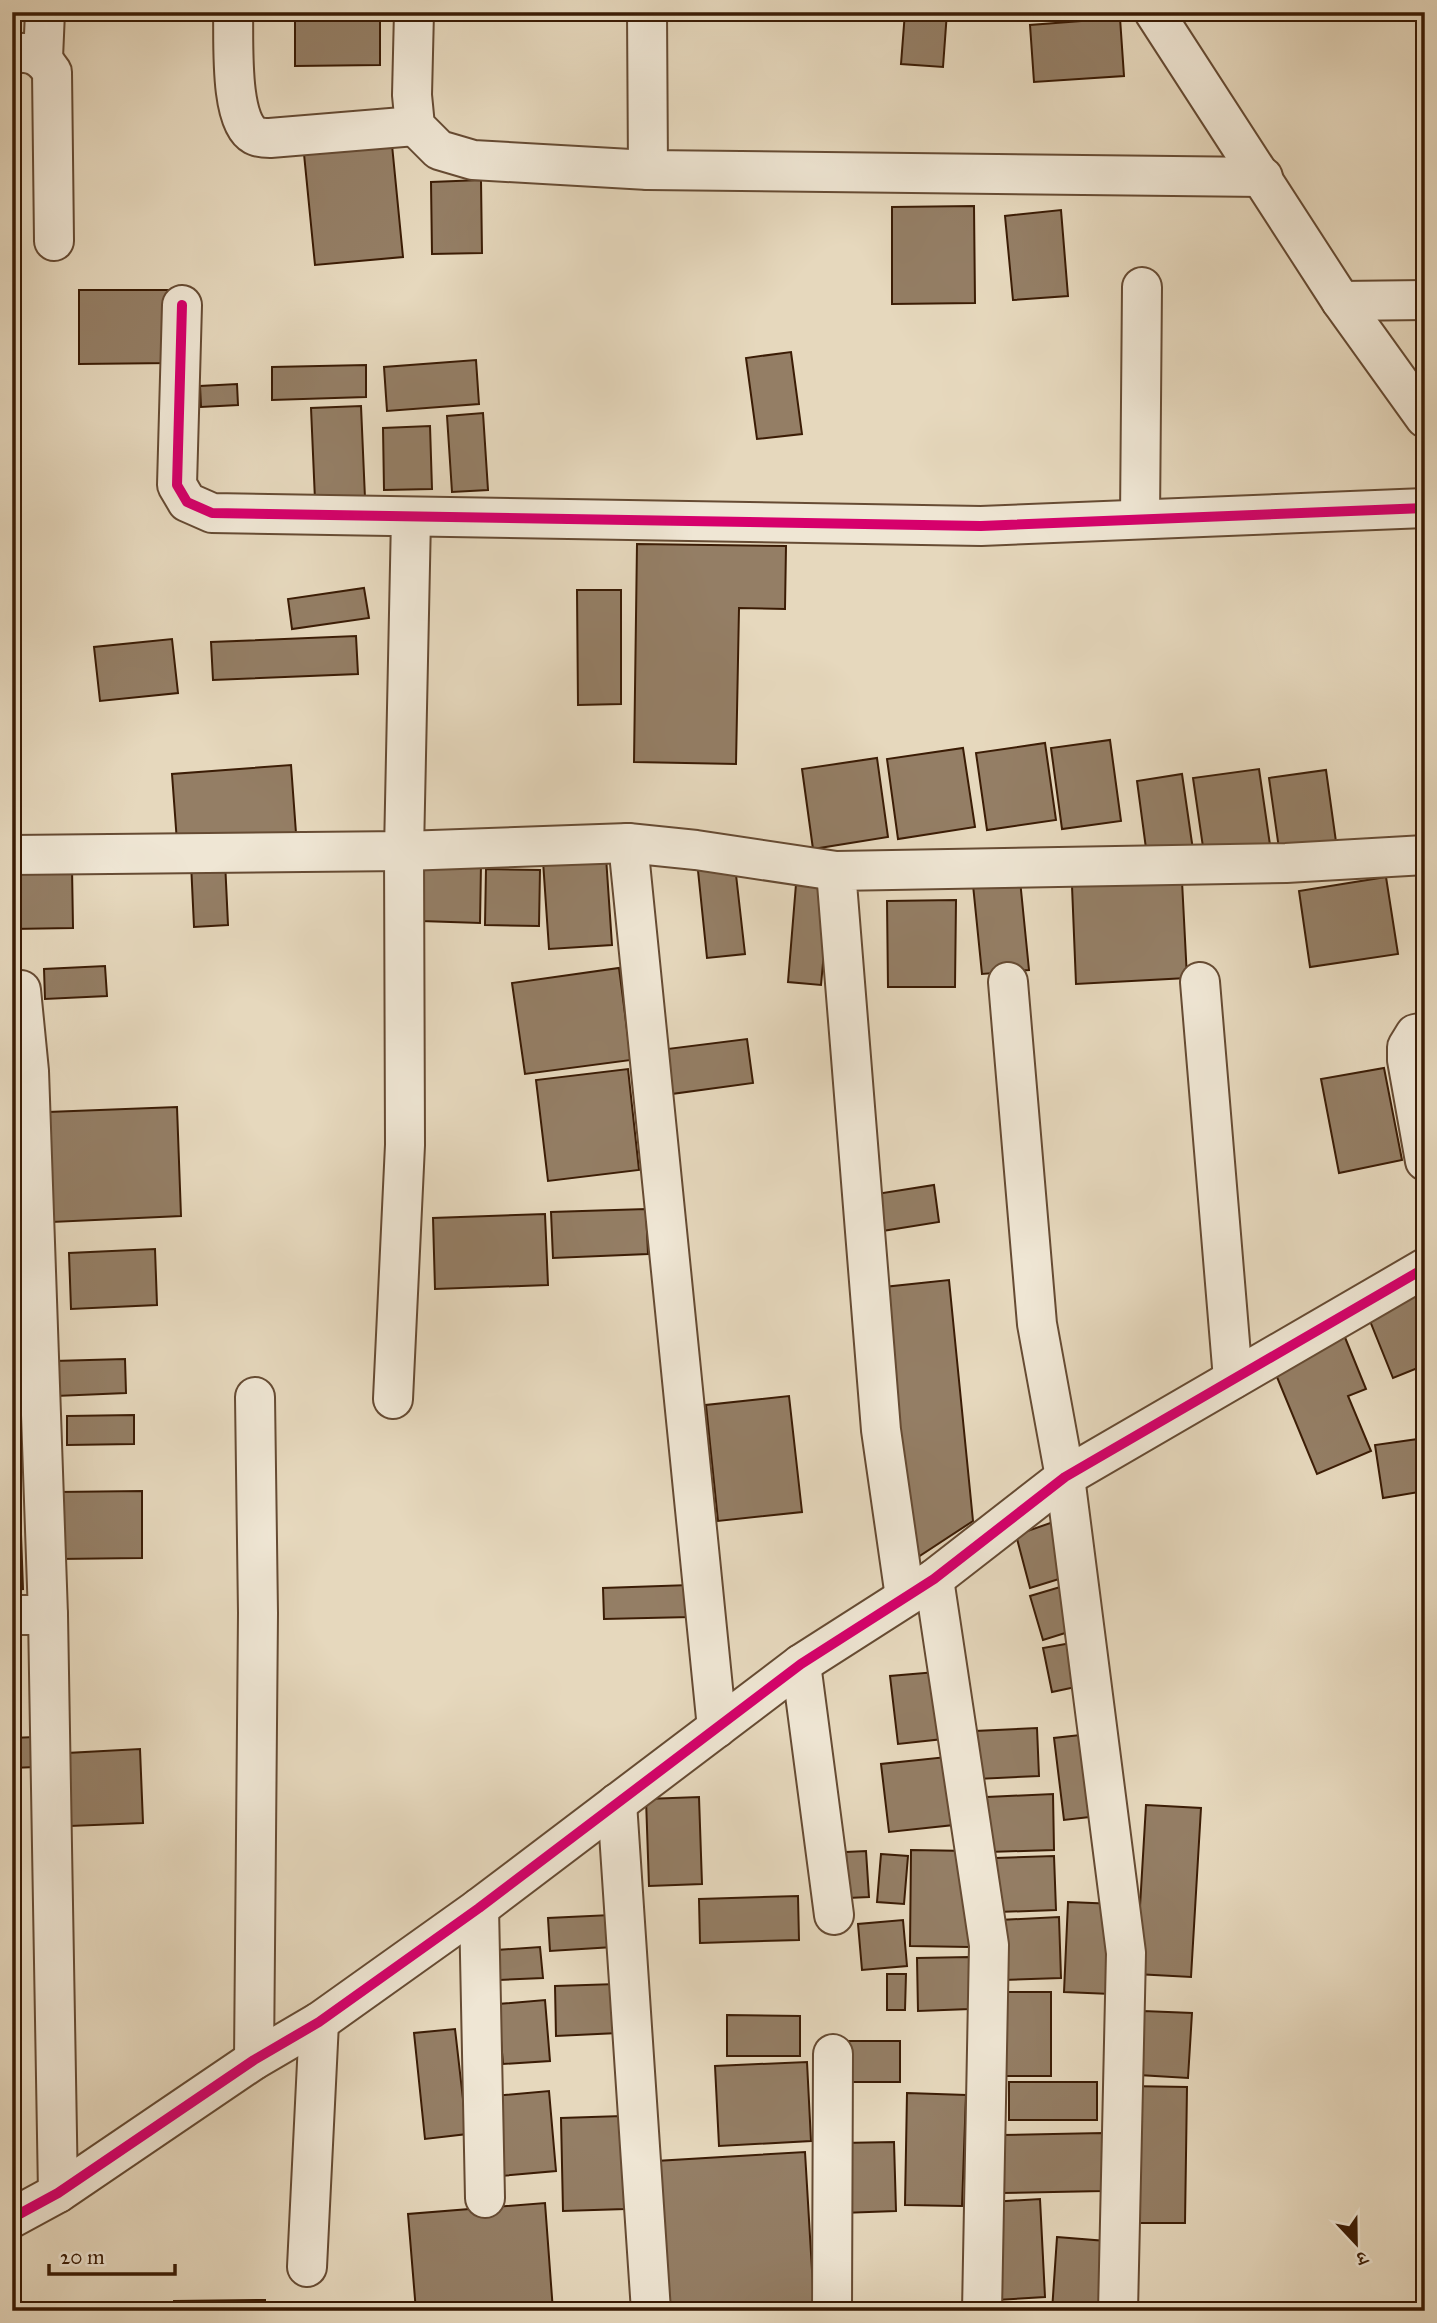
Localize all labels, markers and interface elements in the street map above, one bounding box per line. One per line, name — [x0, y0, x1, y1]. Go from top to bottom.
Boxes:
north arrow — [1322, 2208, 1392, 2278]
scale bar — [49, 2232, 175, 2276]
text: 20 m — [60, 2244, 105, 2270]
text: उ — [1352, 2245, 1373, 2271]

